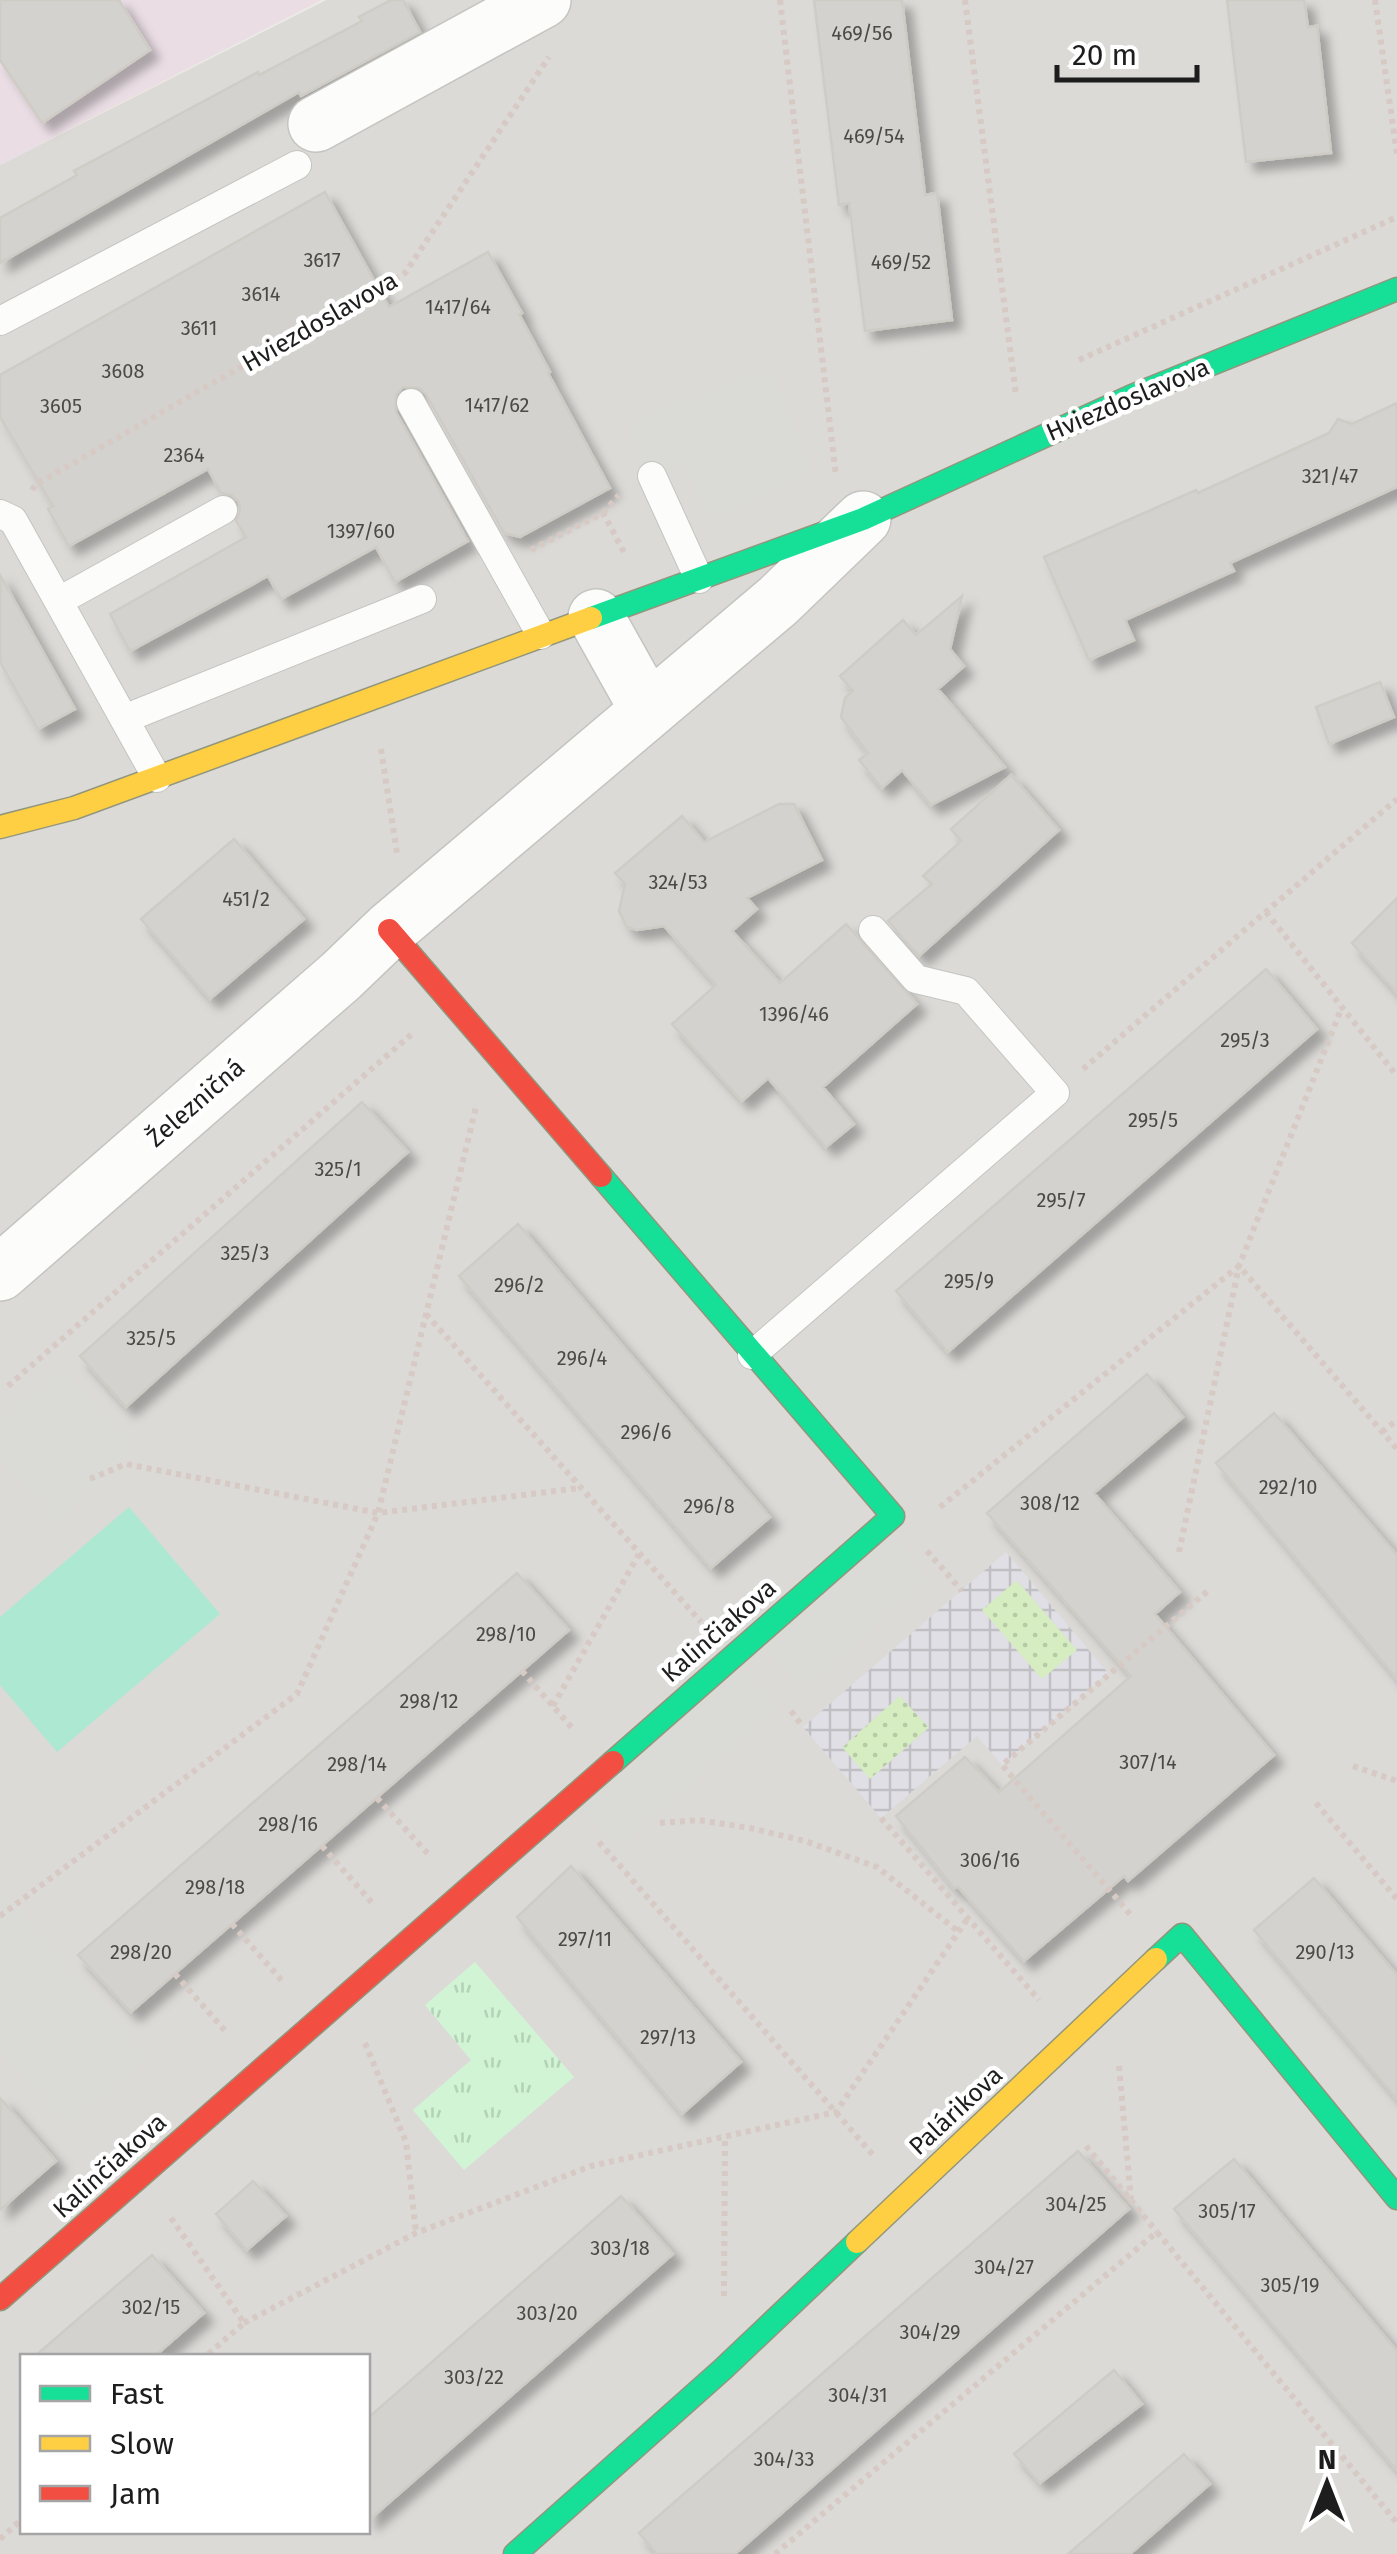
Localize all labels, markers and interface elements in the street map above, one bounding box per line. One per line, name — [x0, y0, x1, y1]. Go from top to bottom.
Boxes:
scale bar — [1057, 20, 1197, 82]
house number: 469/56 — [831, 21, 893, 45]
text: 20 m — [1072, 37, 1137, 73]
house number: 469/54 — [843, 124, 905, 148]
house number: 3617 — [303, 248, 341, 272]
house number: 469/52 — [871, 250, 931, 274]
street label: Hviezdoslavova — [237, 265, 403, 379]
house number: 3614 — [242, 282, 281, 306]
house number: 1417/64 — [425, 295, 491, 319]
house number: 3611 — [181, 316, 217, 340]
street label: Hviezdoslavova — [1042, 352, 1214, 448]
house number: 3608 — [102, 359, 144, 383]
house number: 1417/62 — [465, 393, 530, 417]
house number: 3605 — [40, 394, 82, 418]
house number: 2364 — [163, 443, 205, 467]
house number: 321/47 — [1302, 464, 1358, 488]
house number: 1397/60 — [327, 519, 395, 543]
house number: 324/53 — [648, 870, 708, 894]
house number: 451/2 — [222, 887, 270, 911]
house number: 1396/46 — [759, 1002, 829, 1026]
house number: 295/3 — [1220, 1028, 1270, 1052]
street label: Železničná — [140, 1052, 251, 1154]
house number: 295/5 — [1128, 1108, 1178, 1132]
house number: 325/1 — [314, 1157, 362, 1181]
house number: 295/7 — [1036, 1188, 1086, 1212]
house number: 325/3 — [220, 1241, 270, 1265]
house number: 295/9 — [944, 1269, 994, 1293]
house number: 296/2 — [494, 1273, 544, 1297]
house number: 325/5 — [126, 1326, 176, 1350]
house number: 296/4 — [557, 1346, 608, 1370]
house number: 296/6 — [621, 1420, 671, 1444]
house number: 292/10 — [1259, 1475, 1317, 1499]
house number: 308/12 — [1020, 1491, 1080, 1515]
house number: 296/8 — [683, 1494, 735, 1518]
street label: Kalinčiakova — [656, 1573, 782, 1689]
house number: 298/10 — [476, 1622, 536, 1646]
house number: 298/12 — [400, 1689, 458, 1713]
house number: 307/14 — [1119, 1750, 1177, 1774]
house number: 298/14 — [327, 1752, 387, 1776]
house number: 298/16 — [258, 1812, 318, 1836]
house number: 306/16 — [960, 1848, 1020, 1872]
house number: 298/18 — [185, 1875, 245, 1899]
house number: 297/11 — [558, 1927, 612, 1951]
house number: 298/20 — [110, 1940, 172, 1964]
house number: 290/13 — [1295, 1940, 1355, 1964]
house number: 297/13 — [640, 2025, 696, 2049]
street label: Palárikova — [903, 2060, 1009, 2162]
street label: Kalinčiakova — [47, 2107, 173, 2225]
house number: 304/25 — [1046, 2192, 1106, 2216]
house number: 305/17 — [1198, 2199, 1256, 2223]
house number: 303/18 — [590, 2236, 650, 2260]
house number: 304/27 — [974, 2255, 1034, 2279]
house number: 305/19 — [1260, 2273, 1320, 2297]
house number: 302/15 — [122, 2295, 180, 2319]
house number: 303/20 — [516, 2301, 578, 2325]
house number: 304/29 — [899, 2320, 961, 2344]
legend — [20, 2354, 370, 2534]
house number: 303/22 — [444, 2365, 504, 2389]
text: Fast — [110, 2376, 164, 2412]
house number: 304/31 — [828, 2383, 888, 2407]
text: Slow — [110, 2426, 174, 2462]
north arrow — [1277, 2434, 1377, 2534]
text: N — [1318, 2443, 1336, 2476]
house number: 304/33 — [753, 2447, 815, 2471]
text: Jam — [110, 2476, 161, 2512]

